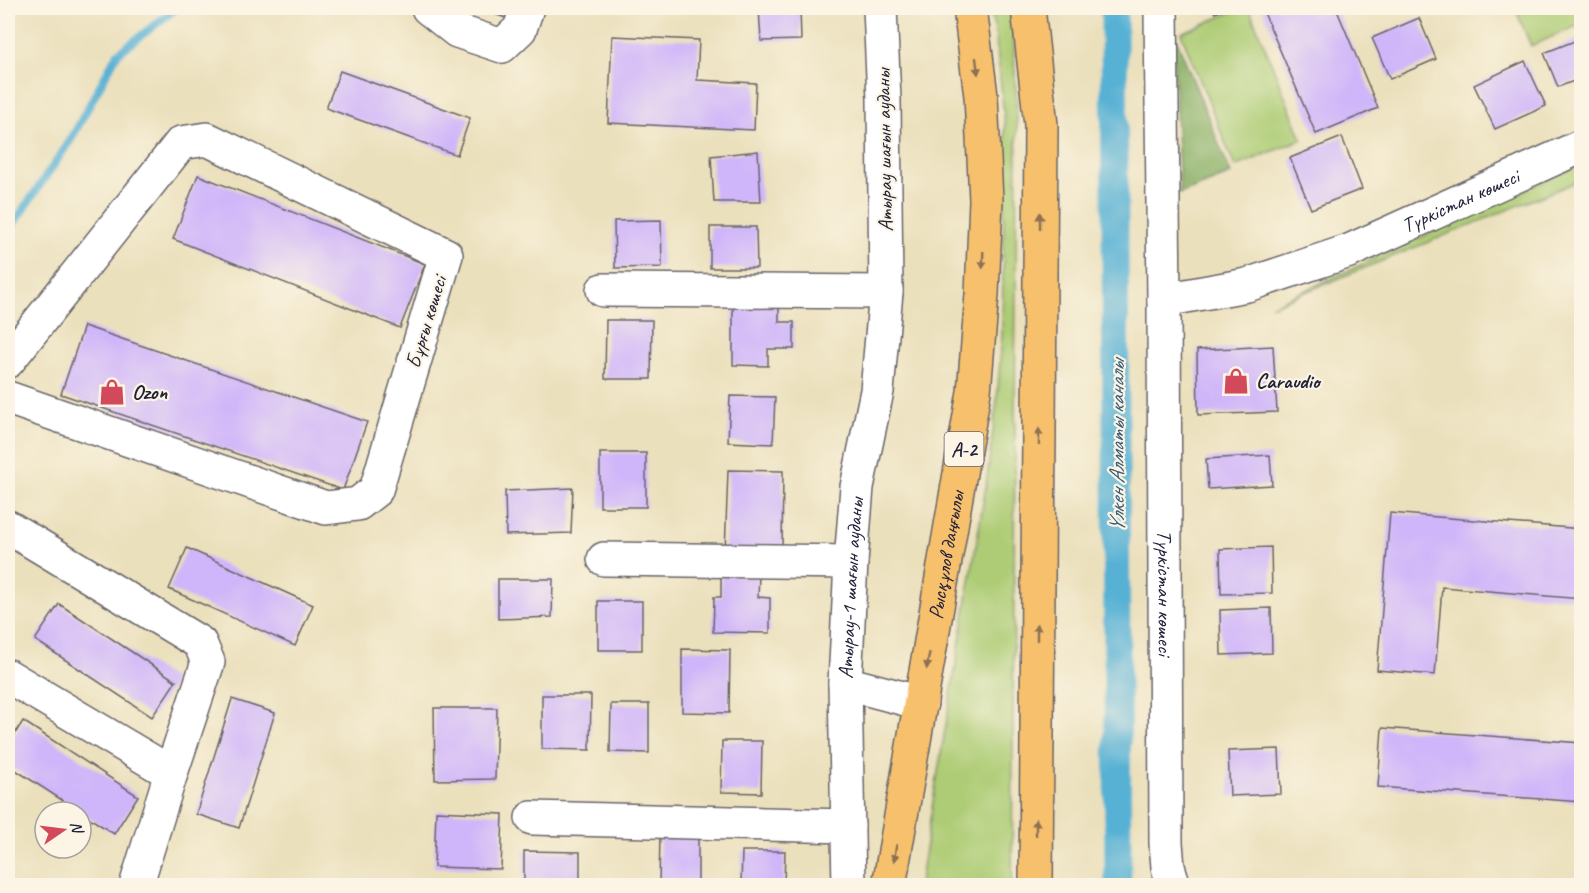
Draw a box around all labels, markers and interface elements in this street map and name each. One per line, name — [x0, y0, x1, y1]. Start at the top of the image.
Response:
one-way arrow — [972, 56, 982, 75]
street label: Атырау шағын ауданы — [870, 66, 898, 232]
street label: Түркістан көшесі — [1398, 162, 1526, 239]
one-way arrow — [1035, 212, 1045, 231]
one-way arrow — [979, 251, 988, 270]
street label: Бұрғы көшесі — [400, 270, 453, 371]
water label: Үлкен Алматы каналы — [1103, 356, 1131, 532]
shop icon: Caraudio — [1221, 366, 1251, 396]
place label: Caraudio — [1256, 368, 1322, 394]
shop icon: Ozon — [97, 377, 127, 407]
place label: Ozon — [132, 379, 167, 405]
one-way arrow — [1034, 428, 1044, 447]
road number: A-2 — [944, 432, 984, 466]
street label: Рысқұлов даңғылы — [922, 487, 970, 621]
street label: Атырау-1 шағын ауданы — [832, 495, 869, 679]
street label: Түркістан көшесі — [1152, 530, 1178, 659]
one-way arrow — [1033, 623, 1042, 642]
one-way arrow — [923, 652, 932, 671]
north arrow — [33, 800, 93, 860]
one-way arrow — [1031, 818, 1041, 837]
text: N — [66, 819, 88, 837]
one-way arrow — [890, 844, 899, 863]

